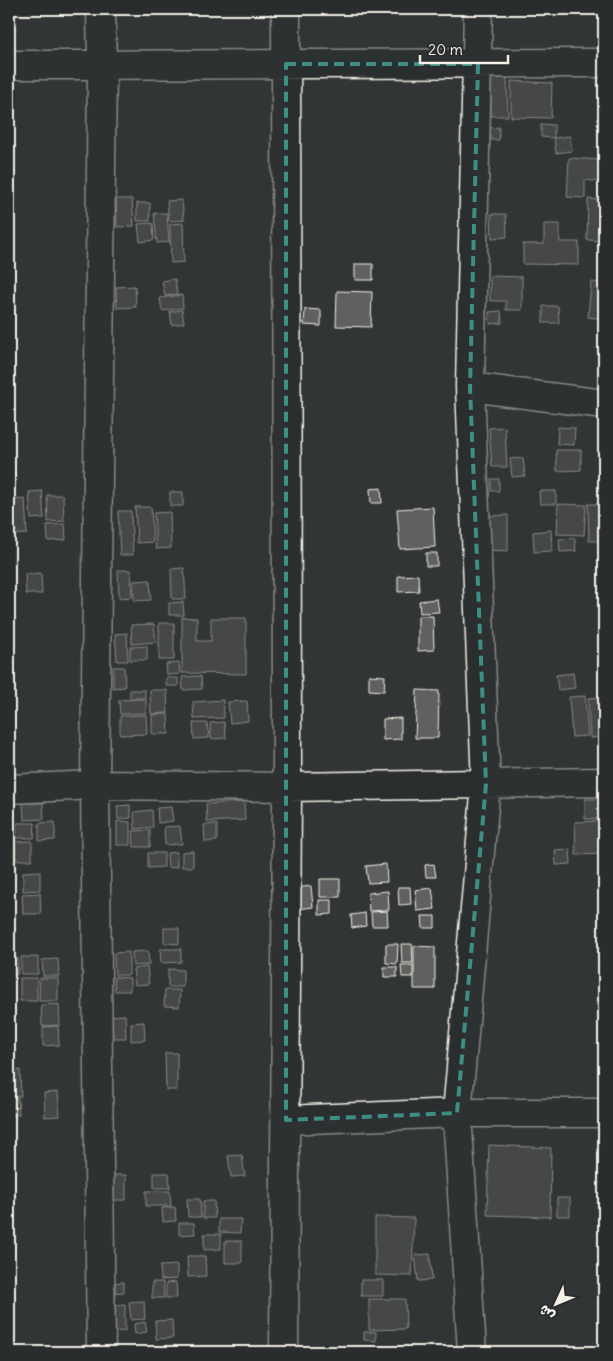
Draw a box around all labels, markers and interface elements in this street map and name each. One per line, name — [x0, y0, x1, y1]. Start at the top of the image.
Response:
scale bar — [420, 32, 508, 64]
text: 20 m — [428, 40, 463, 59]
north arrow — [530, 1278, 580, 1328]
text: ش — [535, 1301, 558, 1325]

